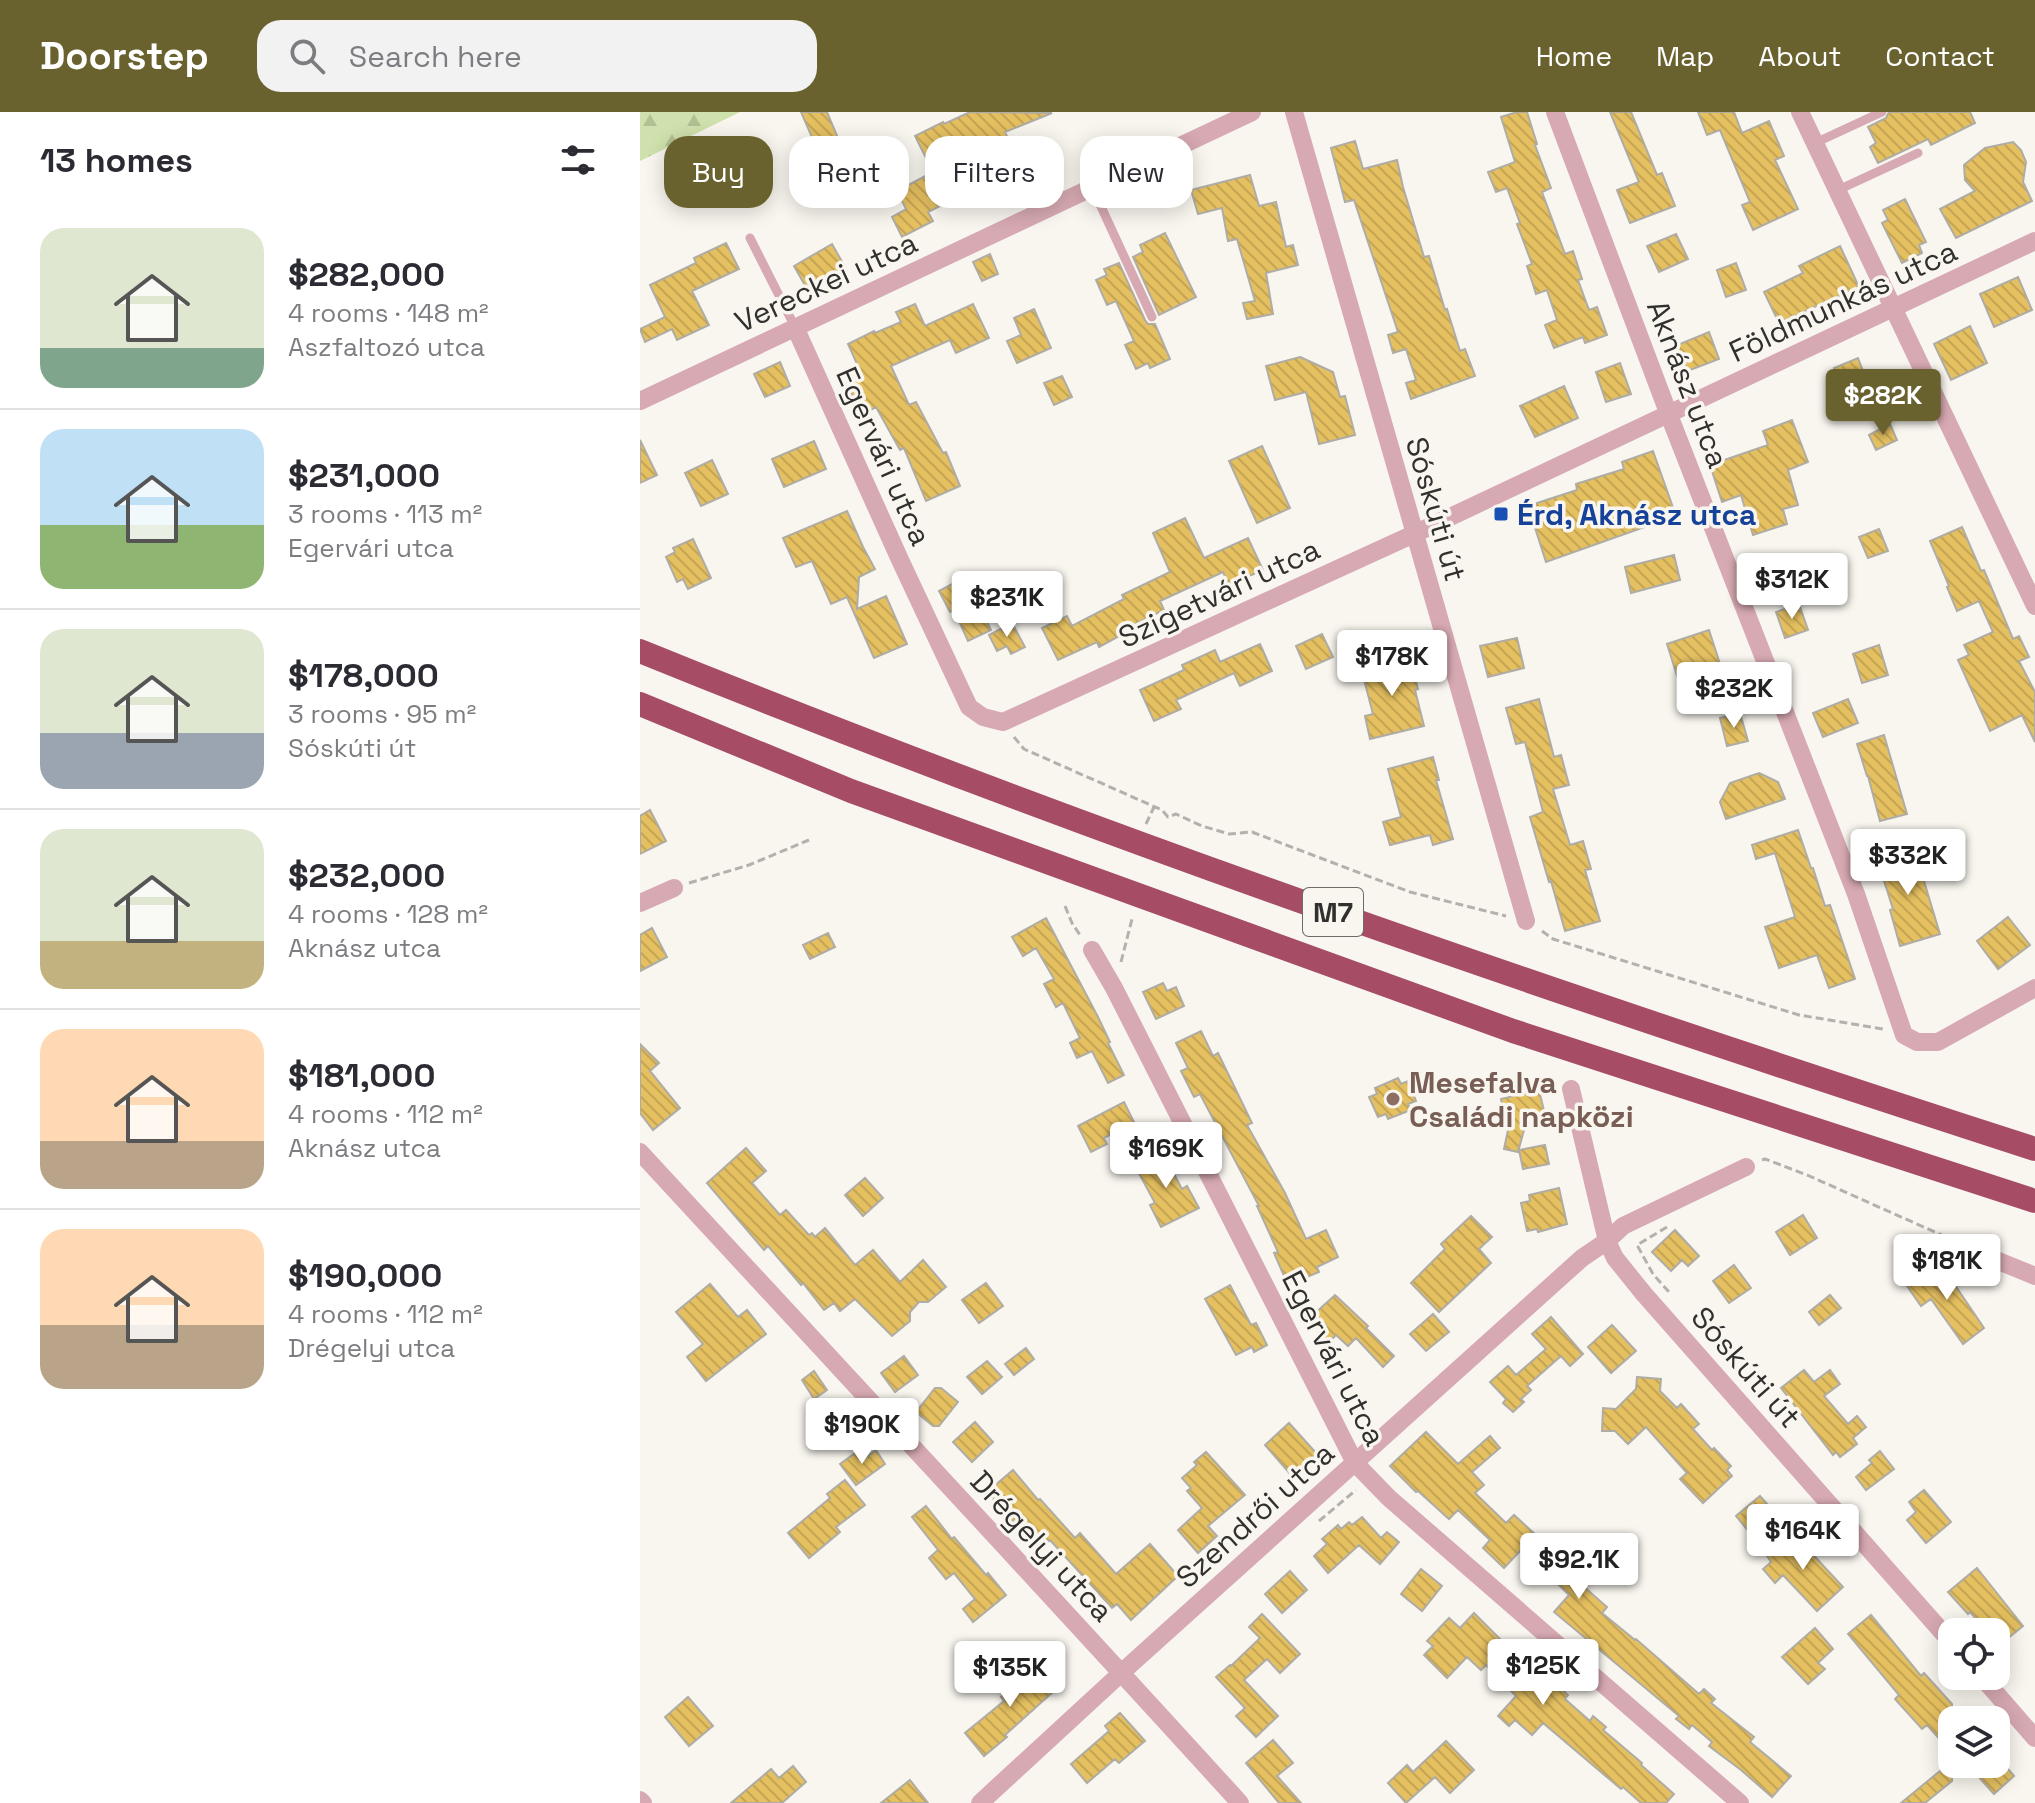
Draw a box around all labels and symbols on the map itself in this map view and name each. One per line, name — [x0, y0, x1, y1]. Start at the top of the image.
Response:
street label: Vereckei utca — [729, 223, 923, 341]
street label: Földmunkás utca — [1723, 231, 1963, 371]
street label: Aknász utca — [1638, 295, 1738, 473]
street label: Egervári utca — [827, 361, 941, 551]
pin: $282K — [1827, 369, 1939, 437]
street label: Sóskúti út — [1397, 432, 1475, 586]
place label: Érd, Aknász utca — [1517, 495, 1756, 534]
marker: Érd, Aknász utca — [1492, 505, 1510, 523]
street label: Szigetvári utca — [1112, 529, 1326, 657]
pin: $312K — [1736, 553, 1848, 621]
pin: $231K — [951, 571, 1063, 639]
pin: $178K — [1336, 630, 1448, 698]
pin: $232K — [1678, 662, 1790, 730]
pin: $332K — [1852, 829, 1964, 897]
road number: M7 — [1303, 888, 1363, 936]
place label: Mesefalva Családi napközi — [1409, 1063, 1634, 1136]
marker: Mesefalva Családi napközi — [1384, 1090, 1402, 1108]
pin: $169K — [1110, 1122, 1222, 1190]
pin: $181K — [1891, 1234, 2003, 1302]
street label: Egervári utca — [1273, 1264, 1395, 1452]
street label: Sóskúti út — [1683, 1298, 1809, 1436]
pin: $190K — [806, 1398, 918, 1466]
street label: Szendrői utca — [1168, 1434, 1342, 1596]
street label: Drégelyi utca — [962, 1462, 1122, 1630]
pin: $164K — [1747, 1504, 1859, 1572]
pin: $92.1K — [1514, 1533, 1644, 1601]
pin: $125K — [1487, 1639, 1599, 1707]
pin: $135K — [954, 1641, 1066, 1709]

